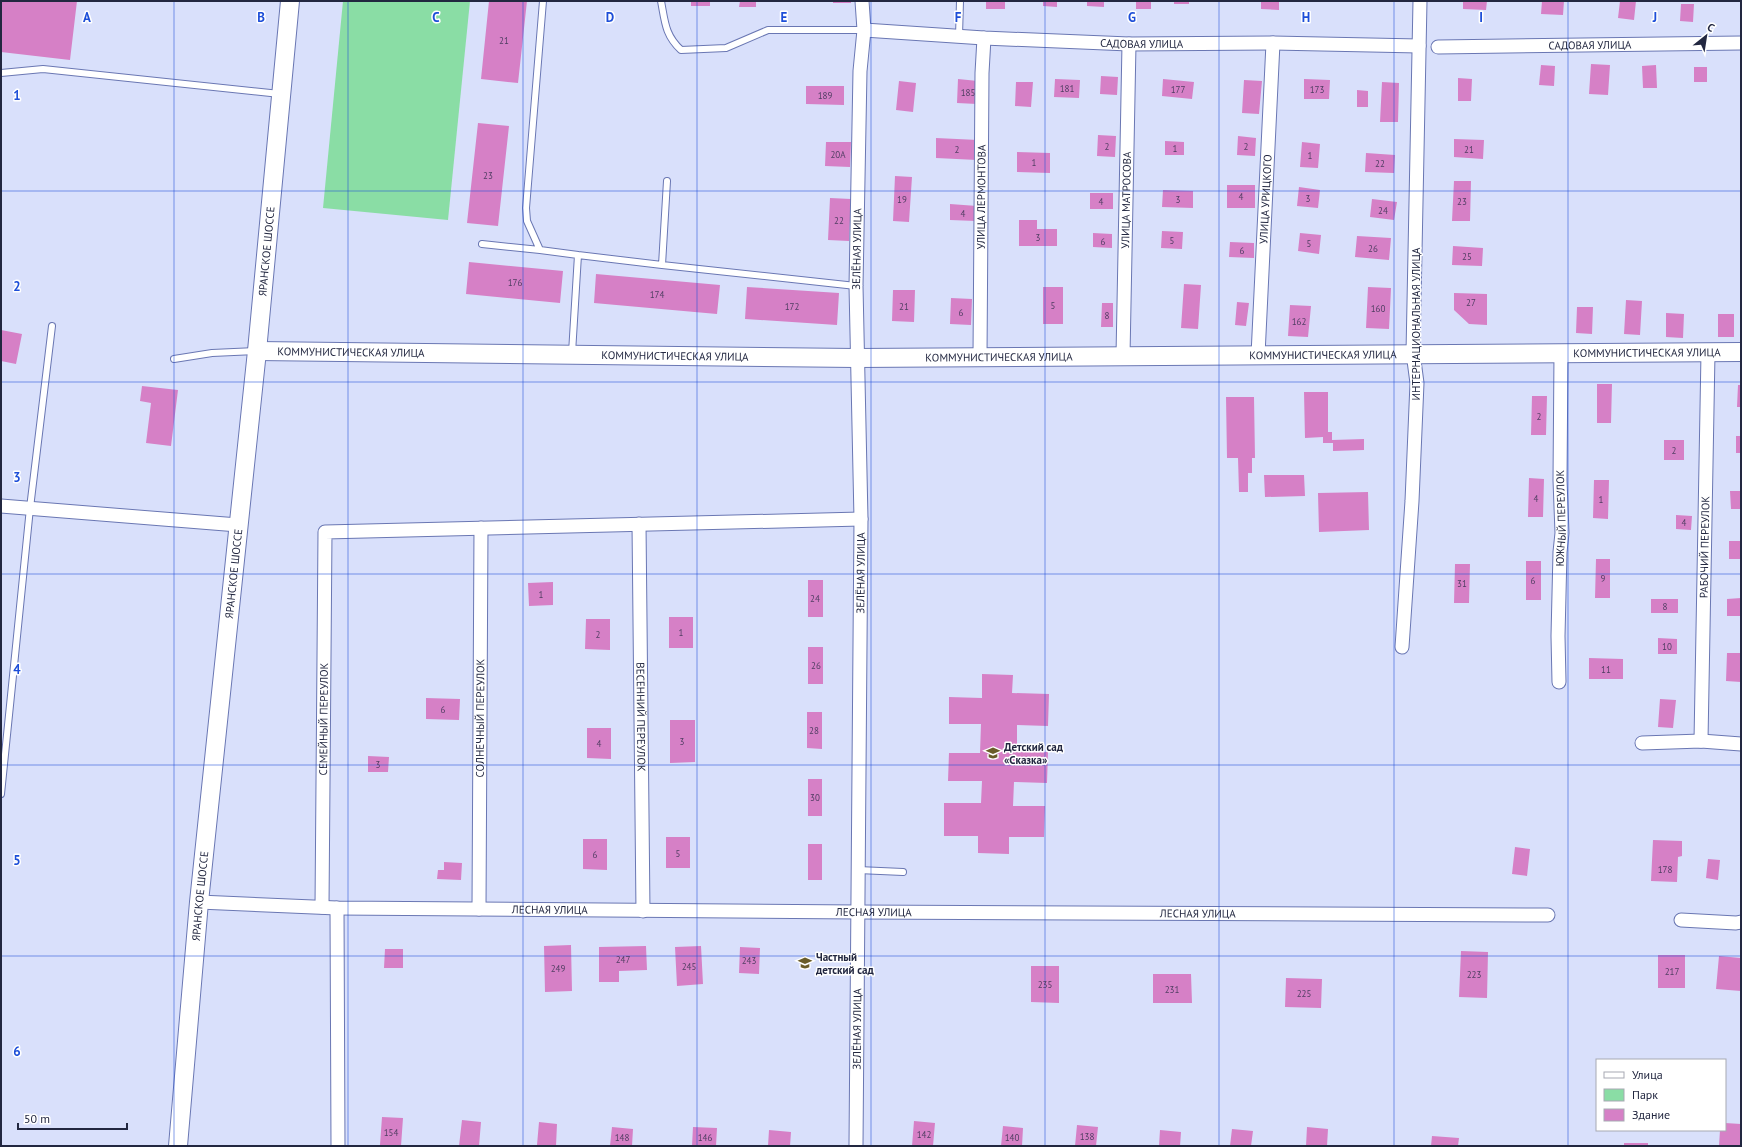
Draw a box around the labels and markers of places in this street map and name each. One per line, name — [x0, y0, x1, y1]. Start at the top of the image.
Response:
place label: Детский сад «Сказка» — [1004, 740, 1064, 767]
school or university icon: Детский сад «Сказка» — [985, 745, 1001, 761]
place label: Частный детский сад — [815, 950, 874, 977]
school or university icon: Частный детский сад — [797, 955, 813, 971]

